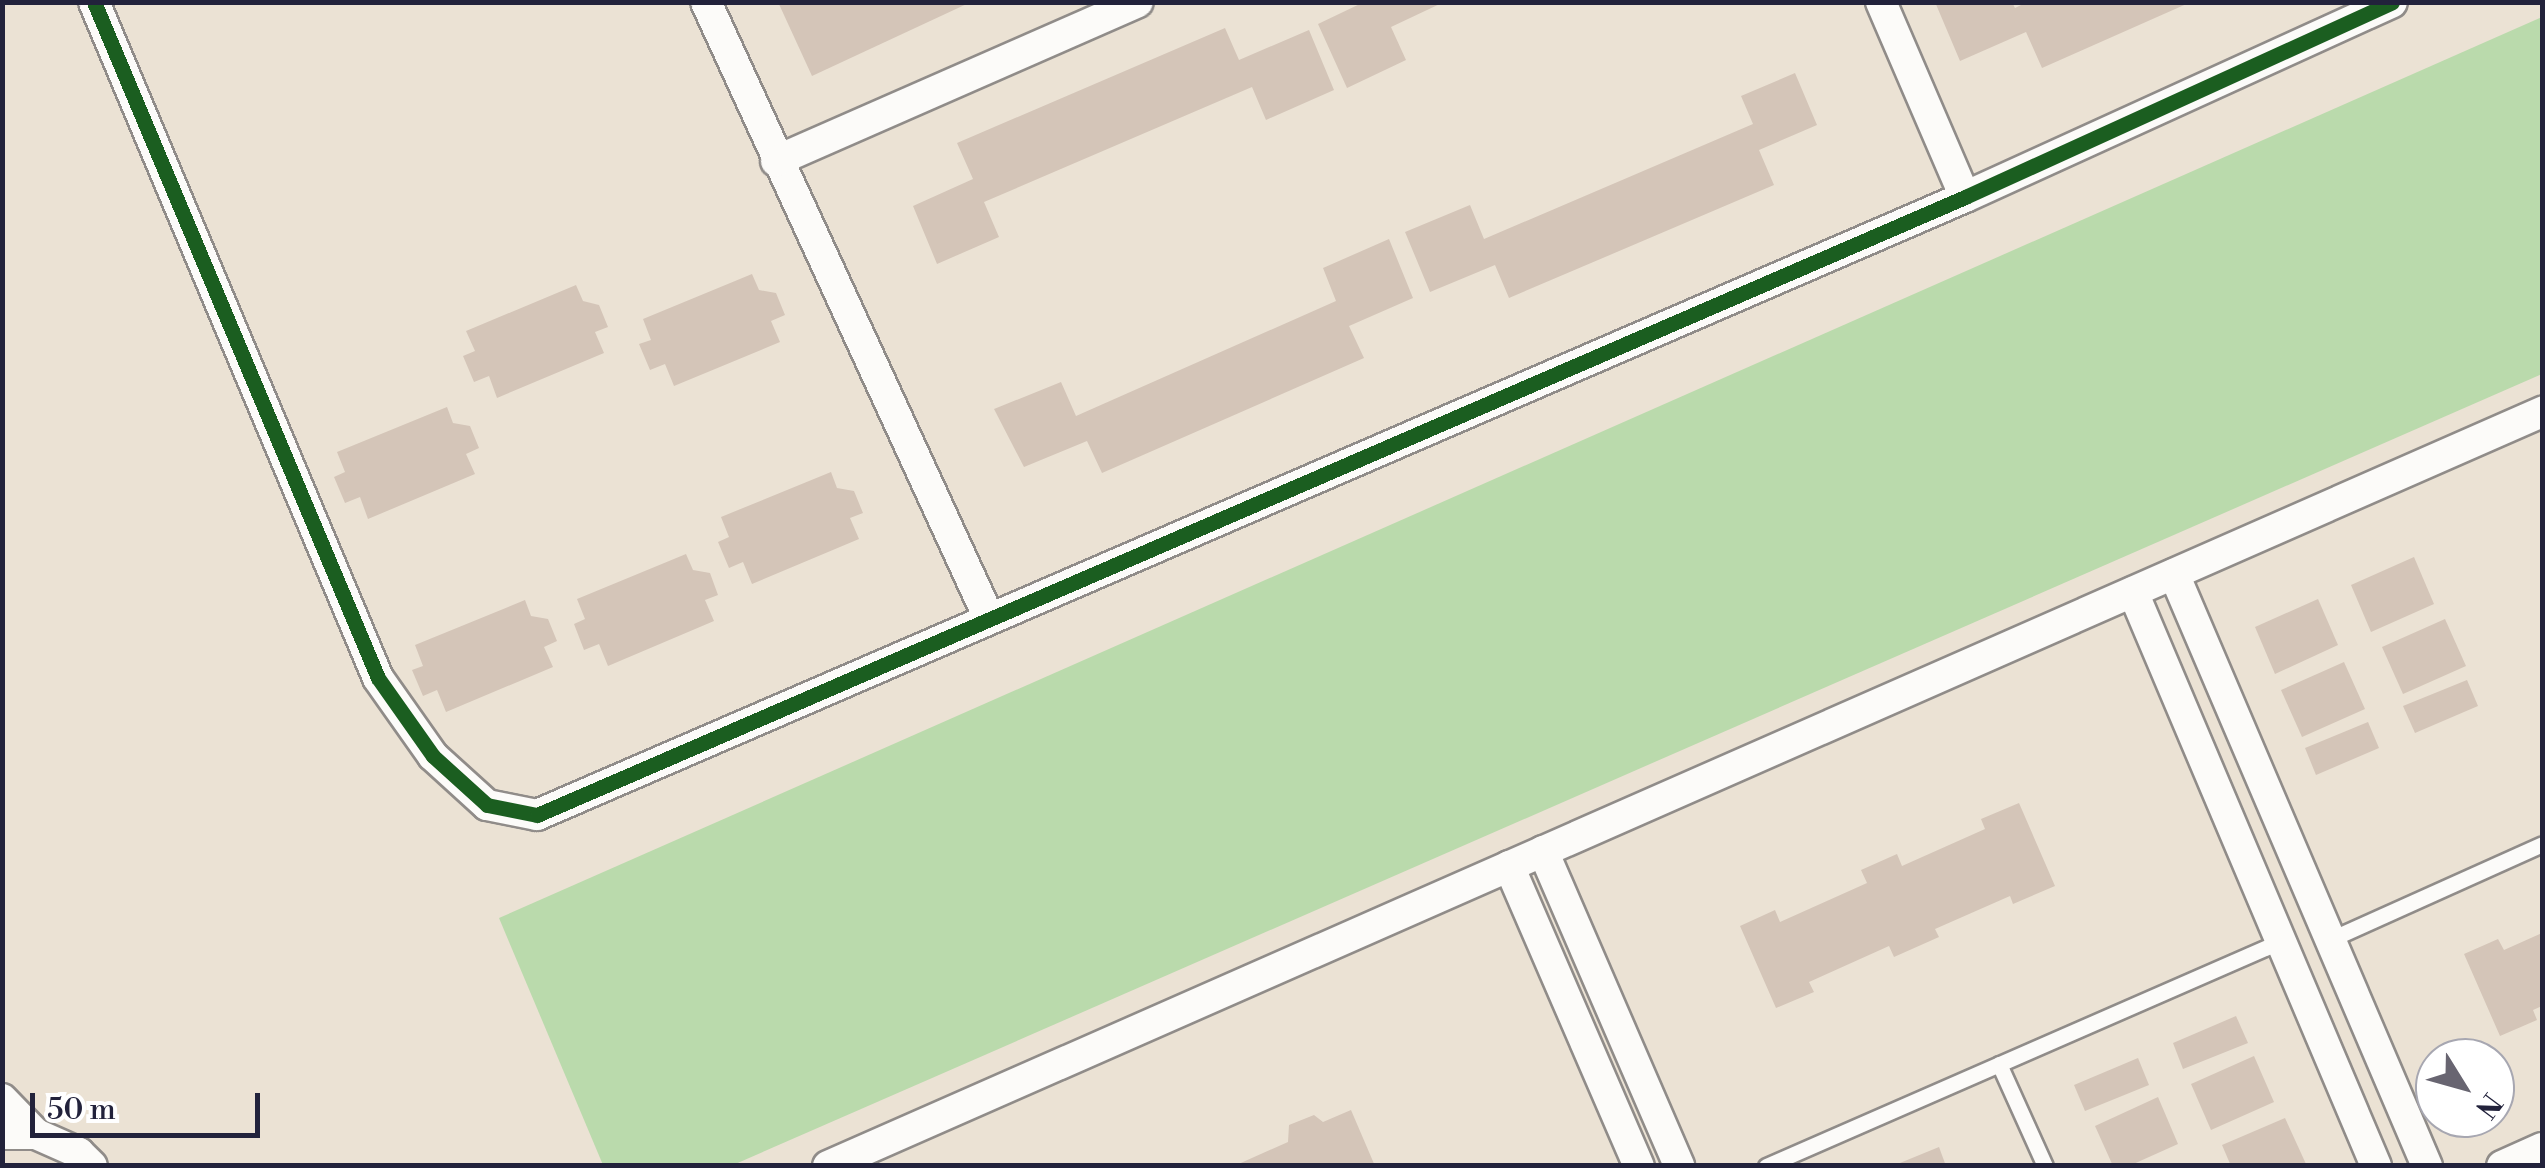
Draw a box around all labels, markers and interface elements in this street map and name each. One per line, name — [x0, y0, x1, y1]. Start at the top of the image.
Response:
north arrow — [2415, 1038, 2515, 1138]
scale bar — [35, 1073, 265, 1135]
text: N — [2467, 1086, 2508, 1125]
text: 50 m — [47, 1091, 116, 1129]

